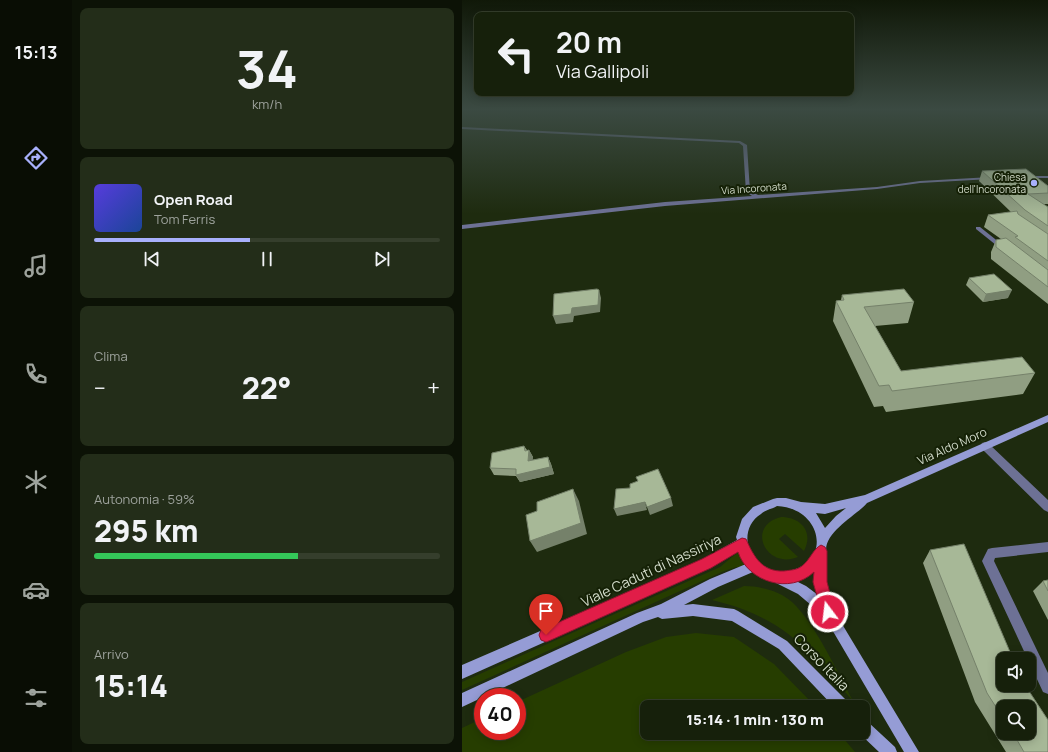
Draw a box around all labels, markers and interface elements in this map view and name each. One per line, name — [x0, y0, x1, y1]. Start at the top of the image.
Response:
text: 20 m — [556, 23, 622, 61]
icon: left — [490, 28, 542, 80]
text: 34 — [236, 33, 298, 104]
text: 15:13 — [15, 40, 57, 64]
text: Via Gallipoli — [556, 59, 649, 83]
text: km/h — [252, 95, 282, 113]
icon: directions — [22, 144, 50, 172]
place label: Chiesa dell'Incoronata — [958, 170, 1026, 196]
marker: Chiesa dell'Incoronata — [1029, 178, 1039, 188]
street label: Via Incoronata — [721, 179, 787, 197]
text: Open Road — [154, 189, 233, 210]
text: Tom Ferris — [154, 210, 215, 228]
icon: previous — [141, 248, 163, 270]
icon: pause — [256, 248, 278, 270]
icon: next — [371, 248, 393, 270]
icon: music — [22, 252, 50, 280]
text: Clima — [94, 347, 128, 365]
icon: phone — [22, 360, 50, 388]
text: 22° — [242, 367, 291, 408]
text: − — [94, 373, 106, 403]
text: + — [427, 373, 440, 403]
street label: Via Aldo Moro — [915, 423, 989, 469]
icon: climate — [22, 468, 50, 496]
text: Autonomia · 59% — [94, 490, 195, 508]
text: 295 km — [94, 510, 199, 551]
street label: Viale Caduti di Nassiriya — [578, 529, 724, 611]
icon: car — [22, 576, 50, 604]
position arrow — [807, 591, 849, 633]
pin — [529, 594, 563, 635]
icon: arrive — [535, 600, 557, 622]
street label: Corso Italia — [790, 629, 854, 695]
text: Arrivo — [94, 645, 129, 663]
map controls — [996, 652, 1036, 740]
button: sound — [996, 652, 1036, 692]
text: 15:14 — [94, 665, 168, 706]
icon: filters — [22, 684, 50, 712]
speed limit sign: 40 — [474, 688, 526, 740]
button: search — [996, 700, 1036, 740]
text: 15:14 · 1 min · 130 m — [686, 709, 824, 730]

